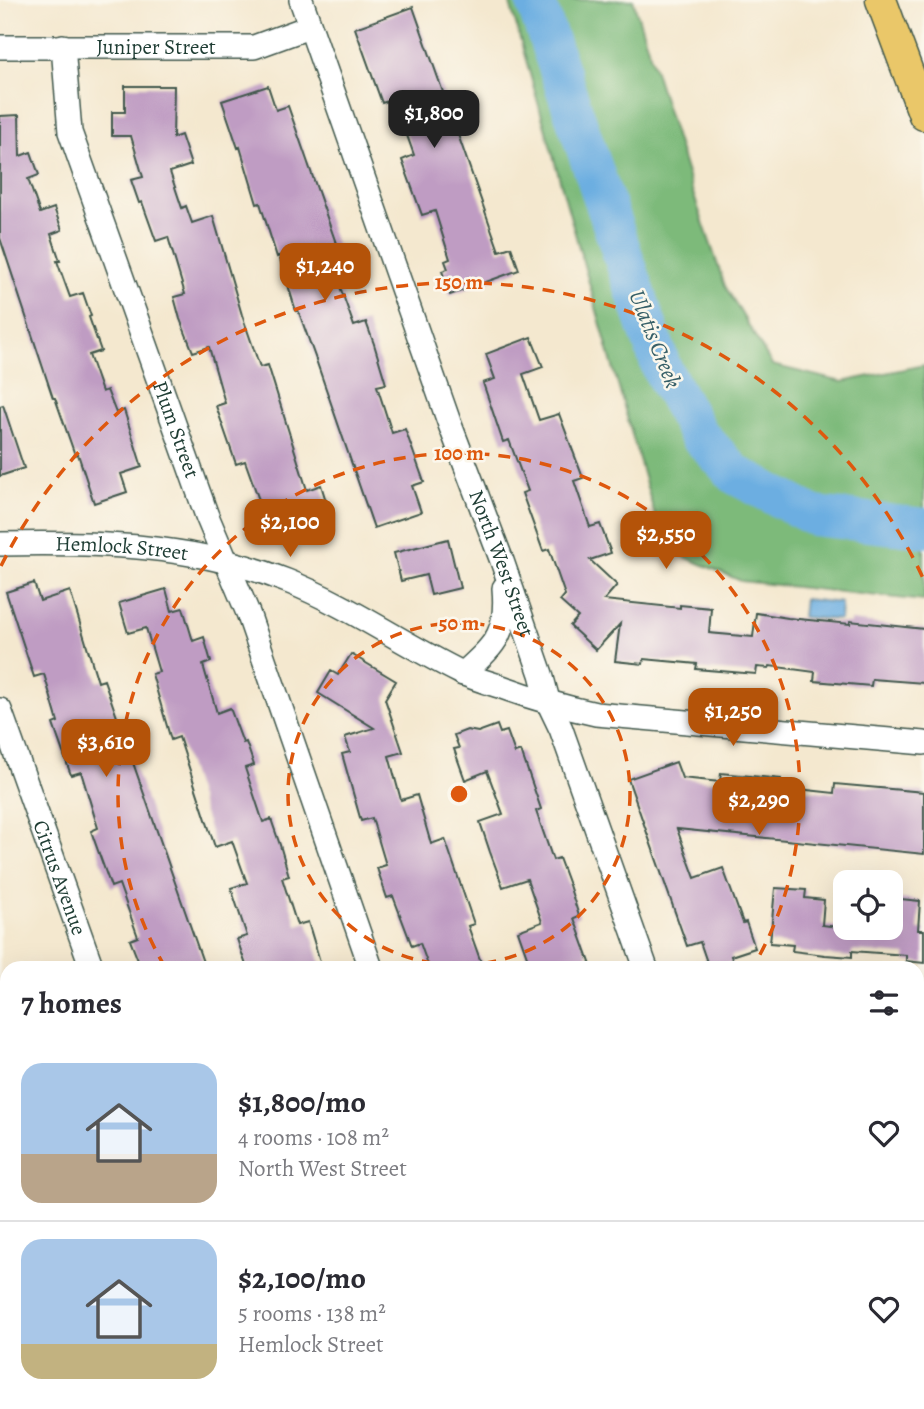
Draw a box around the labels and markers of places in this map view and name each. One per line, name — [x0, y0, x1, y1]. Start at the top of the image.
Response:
pin: $1,800 — [377, 90, 491, 150]
pin: $1,240 — [268, 244, 382, 303]
pin: $2,100 — [233, 500, 347, 559]
pin: $2,550 — [609, 512, 723, 571]
pin: $1,250 — [676, 688, 790, 748]
pin: $3,610 — [49, 720, 163, 779]
pin: $2,290 — [702, 778, 816, 837]
centre of rings — [447, 782, 471, 806]

